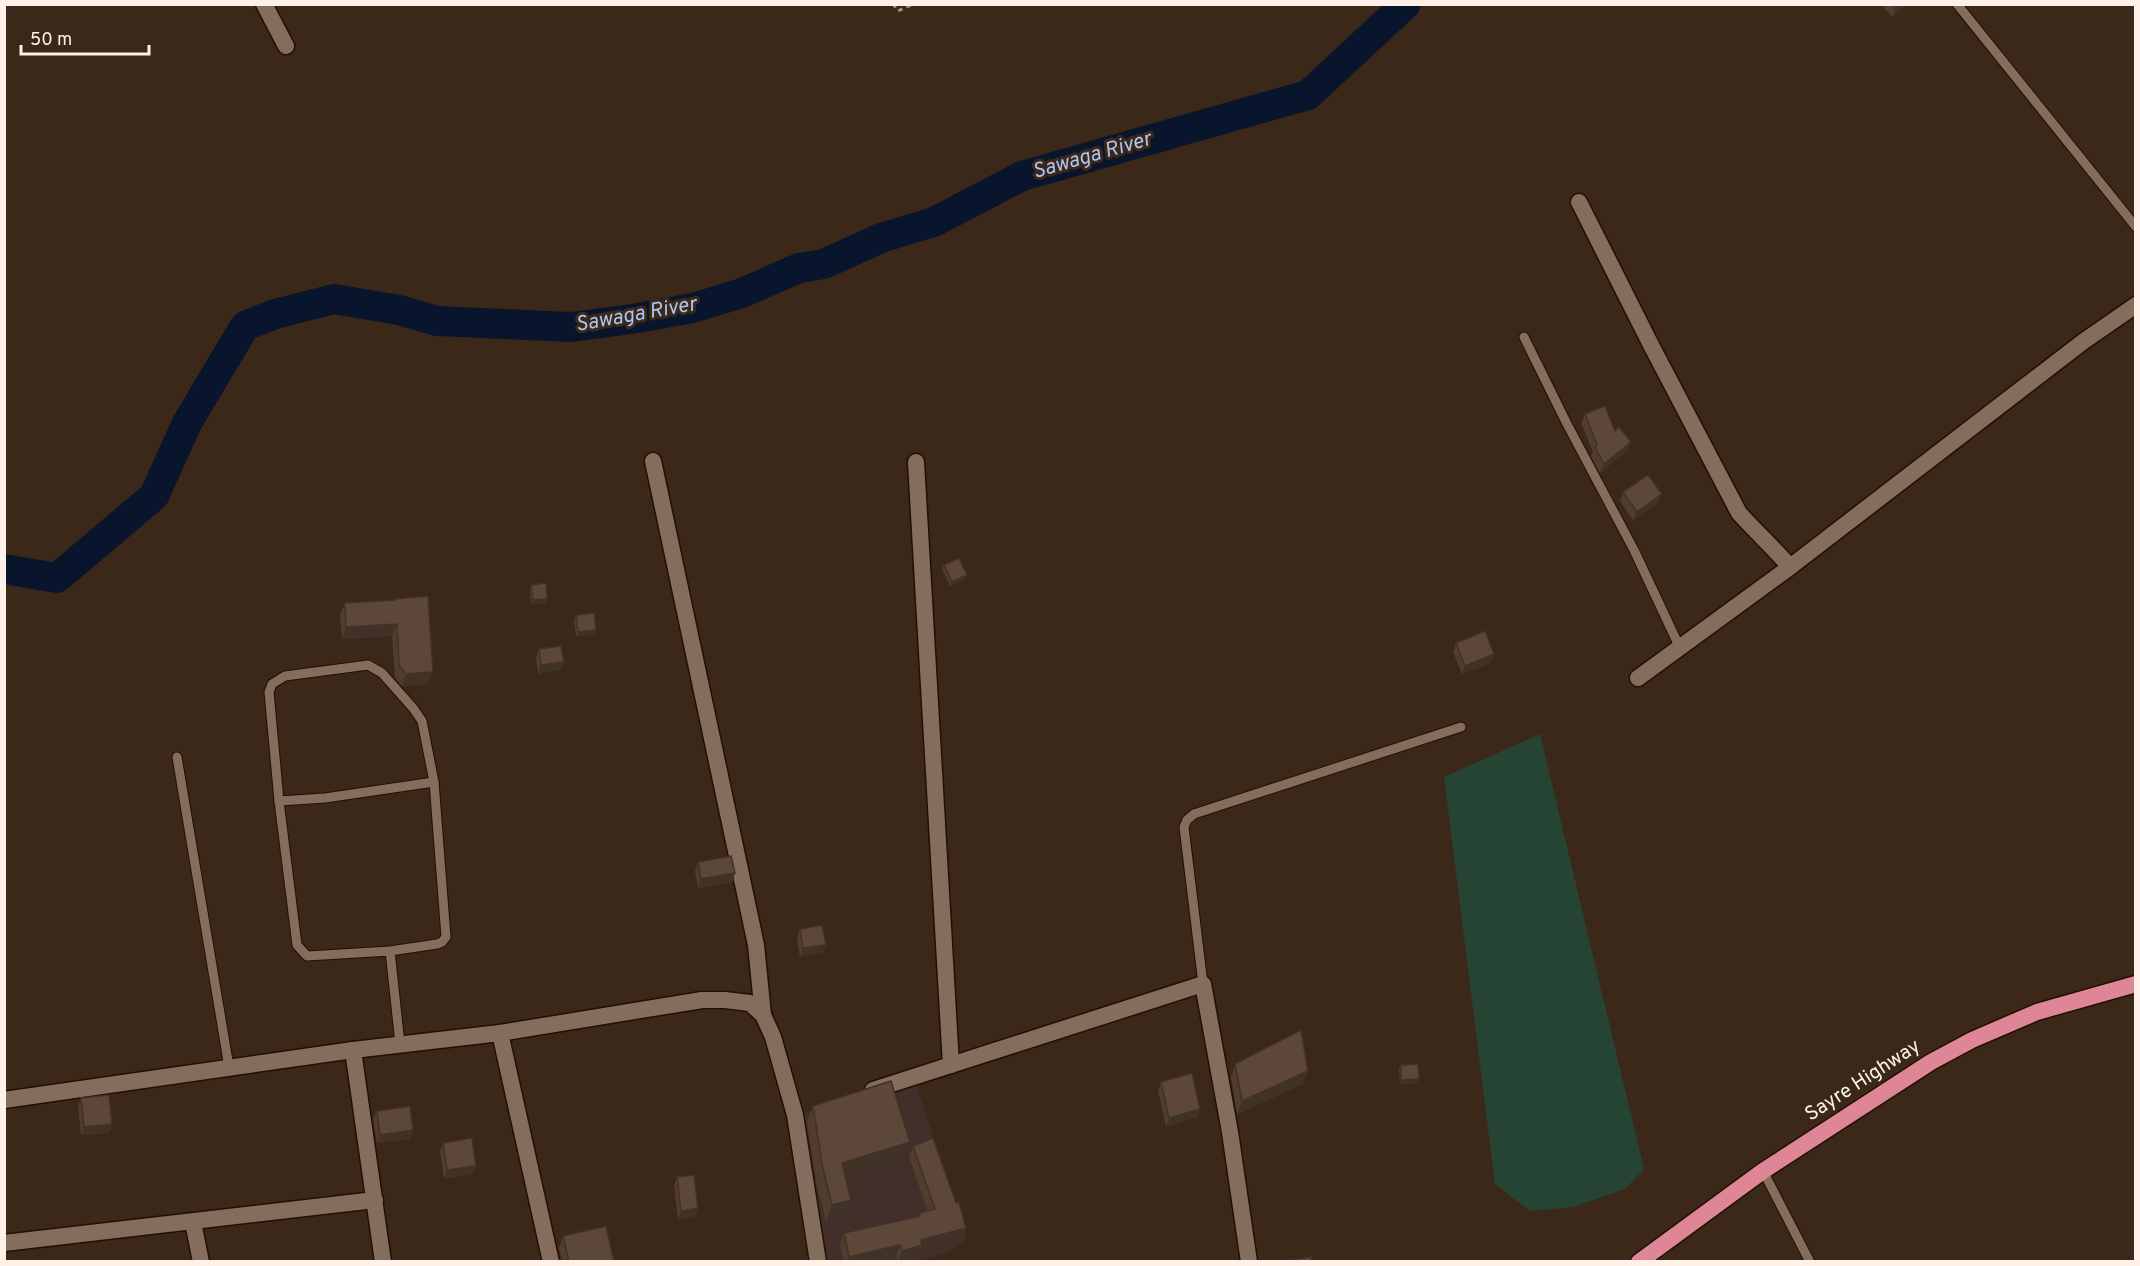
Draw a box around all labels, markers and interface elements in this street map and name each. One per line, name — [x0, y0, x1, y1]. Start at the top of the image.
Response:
scale bar — [21, 18, 148, 56]
text: 50 m — [30, 29, 72, 52]
water label: Sawaga River — [1029, 126, 1157, 186]
water label: Sawaga River — [573, 291, 701, 339]
street label: Sayre Highway — [1800, 1034, 1926, 1128]

